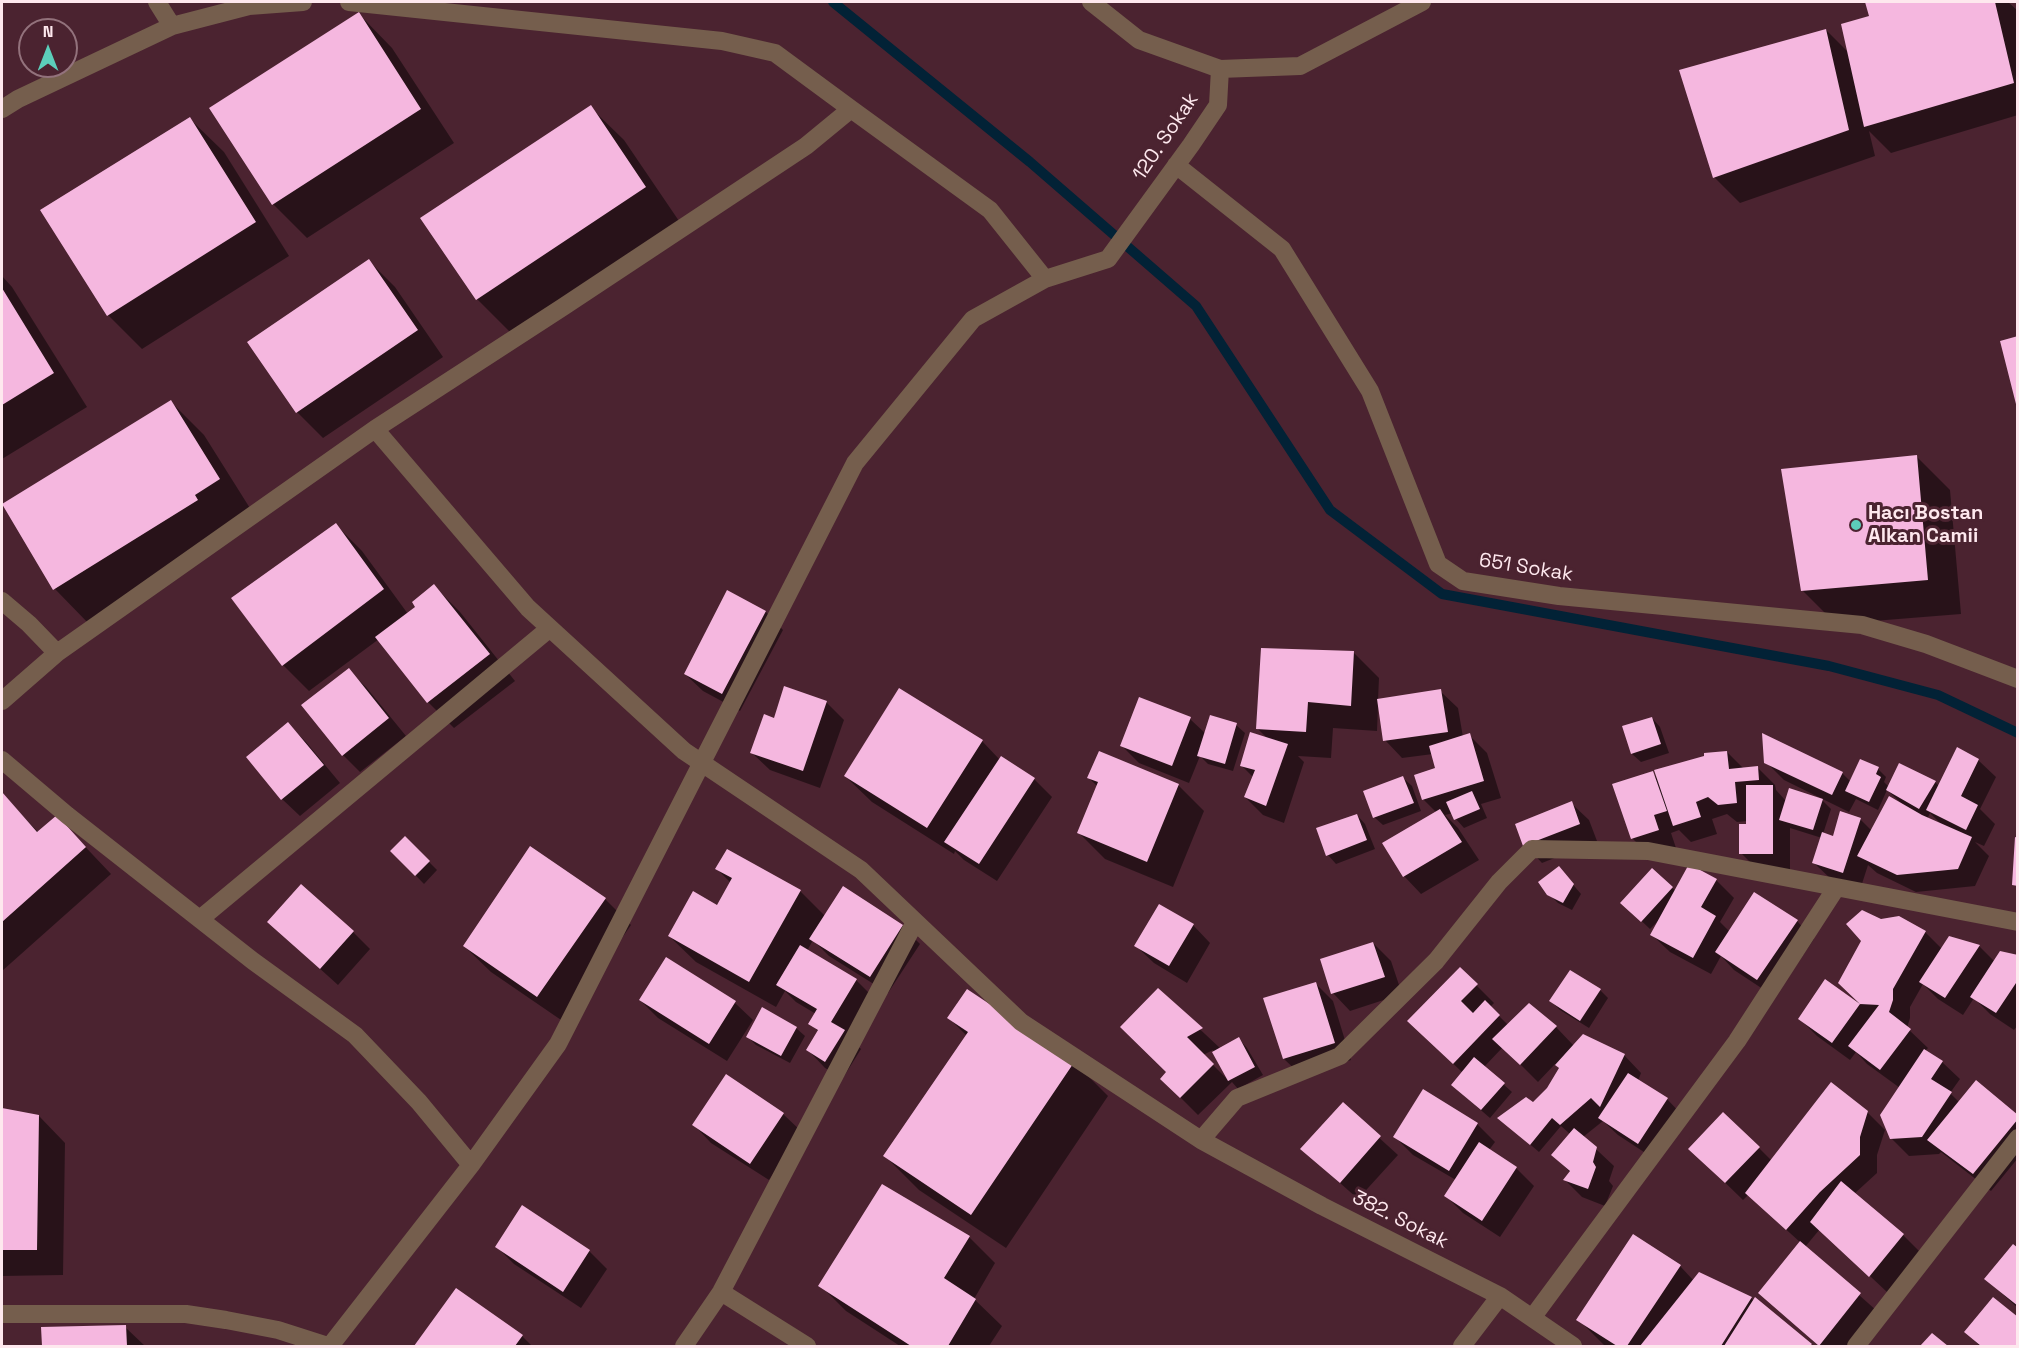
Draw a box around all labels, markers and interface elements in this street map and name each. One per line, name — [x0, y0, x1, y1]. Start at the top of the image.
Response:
north arrow — [18, 18, 78, 78]
text: N — [43, 21, 53, 42]
street label: 120. Sokak — [1128, 89, 1204, 185]
place label: Hacı Bostan Alkan Camii — [1868, 502, 1983, 549]
marker: Hacı Bostan Alkan Camii — [1849, 518, 1863, 532]
street label: 651 Sokak — [1477, 549, 1575, 587]
street label: 382. Sokak — [1348, 1186, 1452, 1254]

